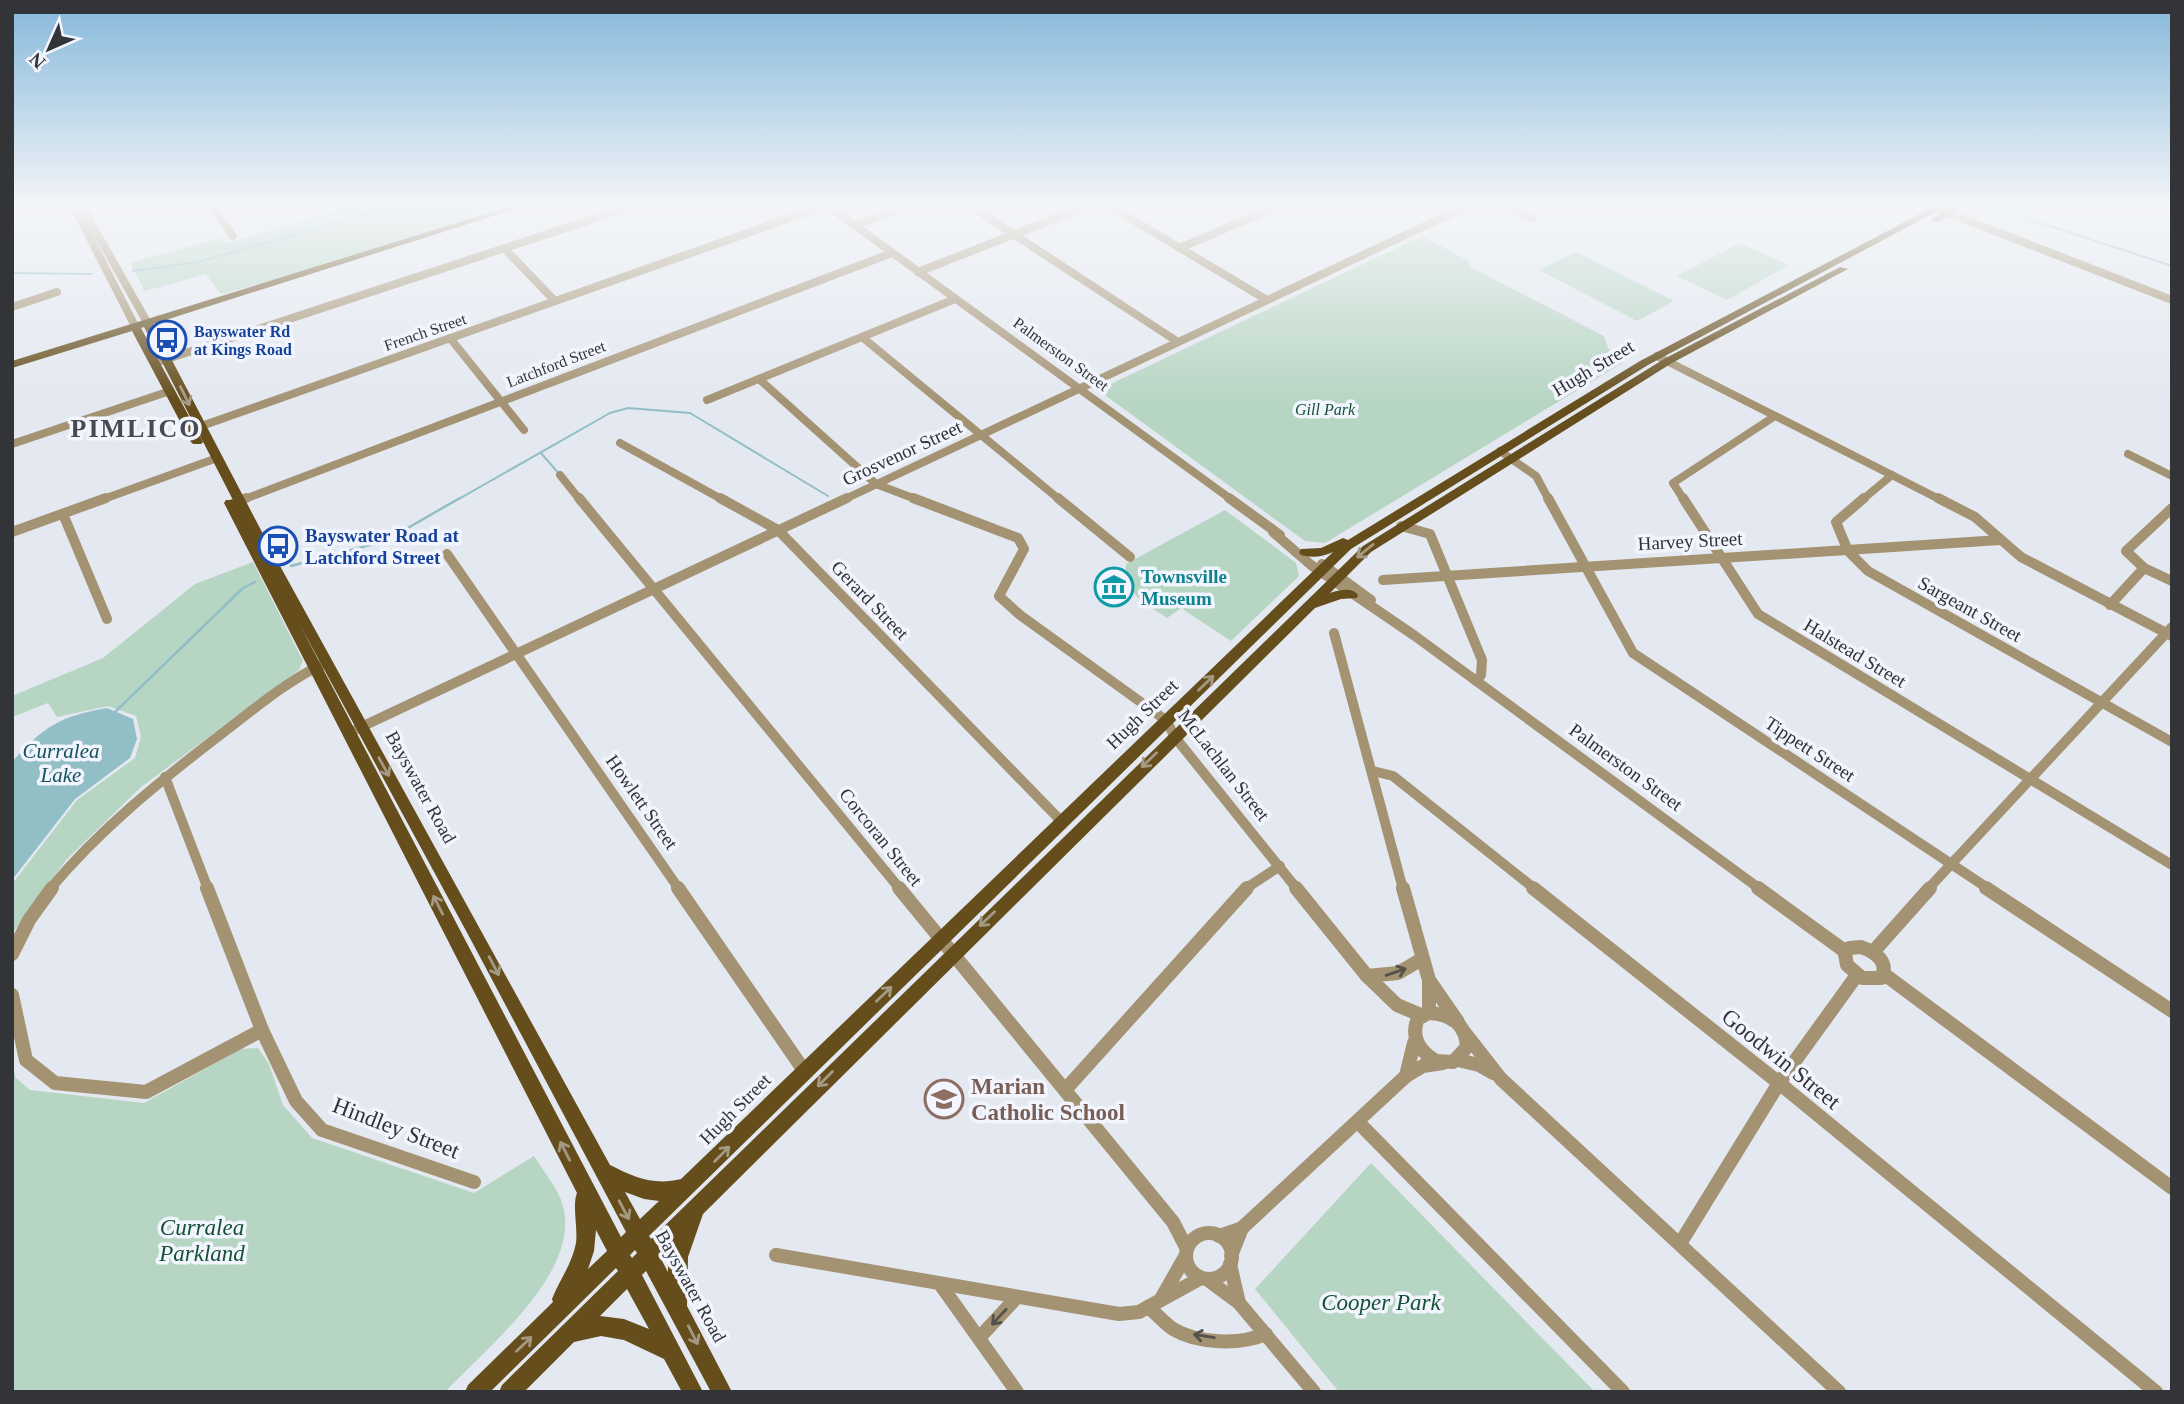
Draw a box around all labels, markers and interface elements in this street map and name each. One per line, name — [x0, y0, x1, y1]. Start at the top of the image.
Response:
north arrow — [14, 14, 84, 84]
text: N — [25, 48, 50, 73]
street label: French Street — [382, 310, 469, 354]
street label: Palmerston Street — [1010, 314, 1112, 395]
bus stop icon: Bayswater Rd at Kings Road — [146, 319, 188, 361]
place label: Bayswater Rd at Kings Road — [194, 323, 292, 359]
street label: Hugh Street — [1548, 335, 1638, 401]
street label: Latchford Street — [504, 337, 608, 391]
one-way arrow — [179, 385, 192, 406]
park label: Gill Park — [1295, 401, 1356, 418]
district label: PIMLICO — [71, 414, 202, 443]
street label: Grosvenor Street — [839, 416, 966, 490]
bus stop icon: Bayswater Road at Latchford Street — [257, 525, 299, 567]
place label: Bayswater Road at Latchford Street — [305, 525, 459, 568]
street label: Harvey Street — [1637, 528, 1744, 554]
one-way arrow — [1357, 543, 1375, 558]
street label: Gerard Street — [827, 556, 913, 644]
museum icon: Townsville Museum — [1093, 566, 1135, 608]
place label: Townsville Museum — [1141, 566, 1227, 609]
street label: Sargeant Street — [1915, 572, 2026, 646]
street label: Halstead Street — [1800, 614, 1911, 692]
street label: Hugh Street — [1102, 674, 1183, 753]
one-way arrow — [1198, 675, 1215, 692]
street label: McLachlan Street — [1174, 705, 1274, 825]
street label: Tippett Street — [1761, 712, 1860, 786]
street label: Palmerston Street — [1565, 719, 1687, 815]
street label: Bayswater Road — [382, 727, 461, 847]
water label: Curralea Lake — [22, 739, 100, 787]
street label: Howlett Street — [602, 751, 683, 854]
one-way arrow — [1141, 752, 1158, 769]
one-way arrow — [377, 756, 391, 776]
street label: Corcoran Street — [835, 784, 927, 891]
one-way arrow — [431, 895, 445, 916]
one-way arrow — [978, 911, 995, 928]
one-way arrow — [488, 955, 501, 976]
one-way arrow — [1384, 965, 1406, 977]
one-way arrow — [875, 986, 892, 1003]
street label: Goodwin Street — [1717, 1004, 1846, 1115]
street label: Hugh Street — [695, 1069, 775, 1149]
one-way arrow — [817, 1071, 834, 1088]
place label: Marian Catholic School — [971, 1074, 1125, 1125]
school or university icon: Marian Catholic School — [923, 1078, 965, 1120]
street label: Hindley Street — [329, 1092, 463, 1164]
one-way arrow — [557, 1141, 571, 1162]
one-way arrow — [713, 1146, 730, 1163]
one-way arrow — [617, 1199, 631, 1219]
park label: Curralea Parkland — [158, 1215, 245, 1266]
street label: Bayswater Road — [652, 1226, 731, 1346]
park label: Cooper Park — [1321, 1290, 1442, 1315]
one-way arrow — [990, 1308, 1007, 1325]
one-way arrow — [686, 1324, 700, 1345]
one-way arrow — [1193, 1329, 1216, 1342]
one-way arrow — [515, 1336, 532, 1353]

